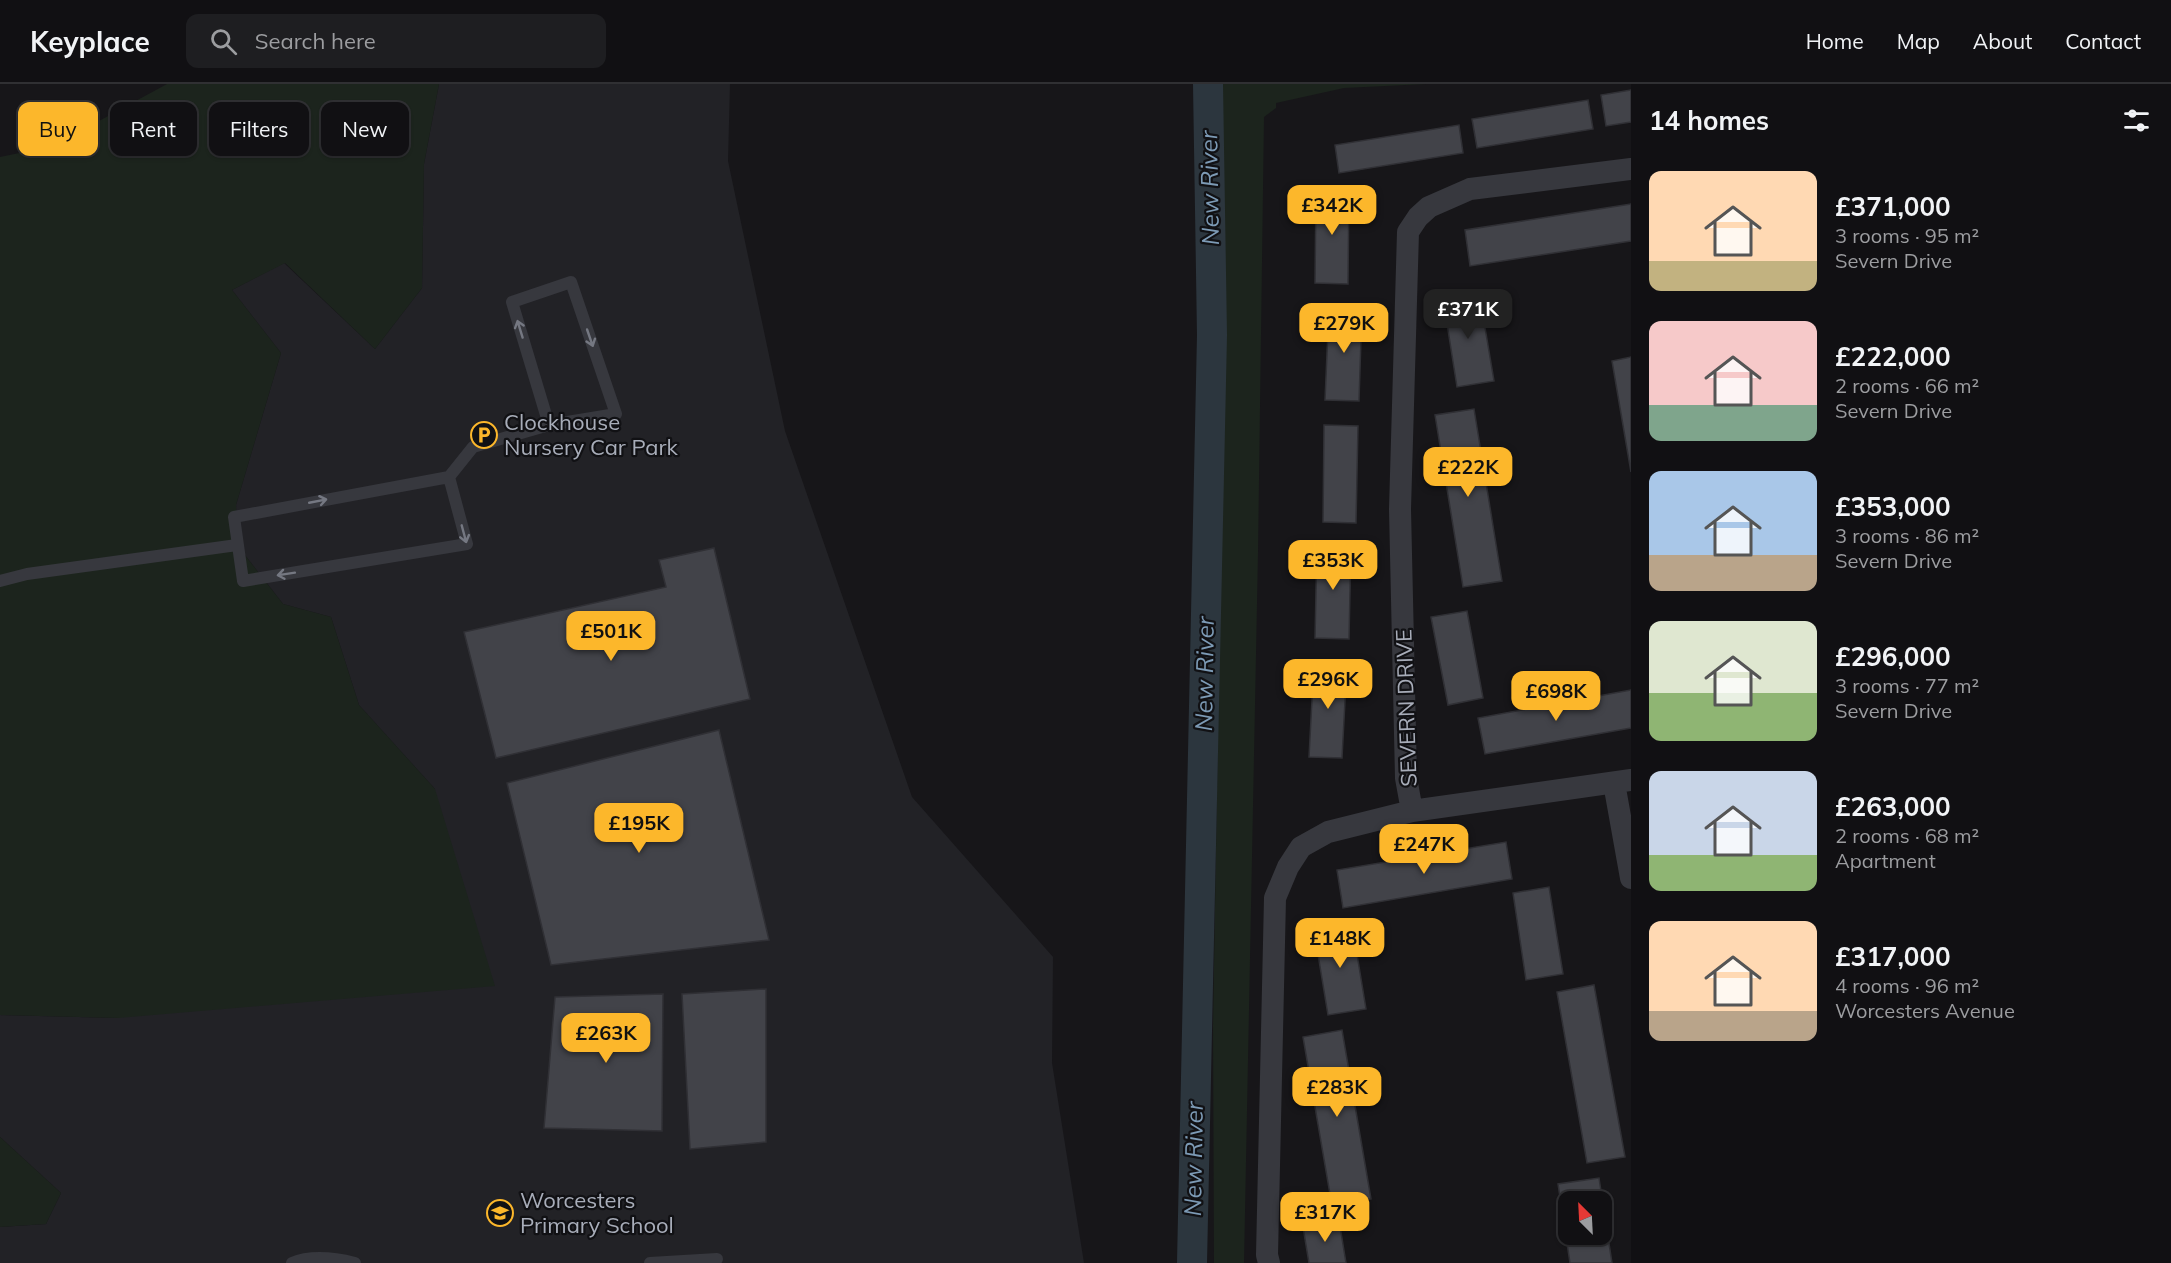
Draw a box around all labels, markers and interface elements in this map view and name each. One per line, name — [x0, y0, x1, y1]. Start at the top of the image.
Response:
search box — [186, 14, 606, 68]
text: Keyplace — [30, 24, 150, 59]
icon: search — [207, 25, 240, 58]
text: Search here — [255, 27, 376, 55]
text: Home — [1806, 28, 1864, 54]
text: Map — [1897, 28, 1940, 54]
text: About — [1973, 28, 2032, 54]
text: Contact — [2065, 28, 2141, 54]
chip: Buy — [18, 102, 98, 156]
chip: Rent — [110, 102, 197, 156]
chip: Filters — [209, 102, 309, 156]
chip: New — [321, 102, 409, 156]
text: 14 homes — [1649, 104, 1769, 137]
icon: filters — [2120, 104, 2153, 137]
water label: New River — [1193, 129, 1225, 246]
pin: £342K — [1290, 185, 1374, 236]
text: £371,000 — [1835, 190, 1951, 223]
text: £342K — [1301, 192, 1363, 217]
icon: home — [1697, 195, 1769, 267]
text: 3 rooms · 95 m² — [1835, 223, 1979, 248]
text: Severn Drive — [1835, 248, 1952, 273]
pin: £371K — [1426, 289, 1510, 340]
text: £371K — [1437, 296, 1499, 321]
pin: £279K — [1302, 303, 1386, 354]
text: £279K — [1313, 310, 1375, 335]
one-way arrow — [514, 320, 525, 339]
one-way arrow — [585, 328, 596, 347]
text: £222,000 — [1835, 340, 1951, 373]
icon: home — [1697, 345, 1769, 417]
text: 2 rooms · 66 m² — [1835, 373, 1979, 398]
text: Severn Drive — [1835, 398, 1952, 423]
place label: Clockhouse Nursery Car Park — [504, 408, 679, 461]
parking icon: Clockhouse Nursery Car Park — [469, 420, 499, 450]
pin: £222K — [1426, 447, 1510, 498]
text: £222K — [1437, 454, 1499, 479]
text: £353,000 — [1835, 490, 1951, 523]
one-way arrow — [308, 495, 328, 506]
icon: home — [1697, 495, 1769, 567]
text: 3 rooms · 86 m² — [1835, 523, 1979, 548]
one-way arrow — [459, 524, 471, 543]
pin: £353K — [1291, 540, 1375, 591]
text: £353K — [1302, 547, 1364, 572]
text: Severn Drive — [1835, 548, 1952, 573]
one-way arrow — [277, 569, 296, 580]
pin: £501K — [569, 611, 653, 662]
water label: New River — [1188, 615, 1220, 732]
text: £501K — [580, 618, 642, 643]
street label: SEVERN DRIVE — [1389, 629, 1423, 787]
text: £296,000 — [1835, 640, 1951, 673]
icon: home — [1697, 645, 1769, 717]
pin: £296K — [1286, 659, 1370, 710]
text: £296K — [1297, 666, 1359, 691]
pin: £698K — [1514, 671, 1598, 722]
text: 3 rooms · 77 m² — [1835, 673, 1979, 698]
text: £698K — [1525, 678, 1587, 703]
text: Severn Drive — [1835, 698, 1952, 723]
text: £263,000 — [1835, 790, 1951, 823]
icon: home — [1697, 795, 1769, 867]
pin: £195K — [597, 803, 681, 854]
text: £195K — [608, 810, 670, 835]
text: 2 rooms · 68 m² — [1835, 823, 1979, 848]
pin: £247K — [1382, 824, 1466, 875]
text: £247K — [1393, 831, 1455, 856]
text: Apartment — [1835, 848, 1936, 873]
pin: £148K — [1298, 918, 1382, 969]
text: £148K — [1309, 925, 1371, 950]
text: £317,000 — [1835, 940, 1951, 973]
icon: home — [1697, 945, 1769, 1017]
text: 4 rooms · 96 m² — [1835, 973, 1979, 998]
text: Worcesters Avenue — [1835, 998, 2015, 1023]
pin: £263K — [564, 1013, 648, 1064]
text: £263K — [575, 1020, 637, 1045]
pin: £283K — [1295, 1067, 1379, 1118]
text: £283K — [1306, 1074, 1368, 1099]
water label: New River — [1177, 1100, 1209, 1217]
place label: Worcesters Primary School — [520, 1186, 674, 1239]
north arrow — [1558, 1191, 1612, 1245]
map controls — [1558, 1191, 1612, 1245]
pin: £317K — [1283, 1192, 1367, 1243]
school or university icon: Worcesters Primary School — [485, 1198, 515, 1228]
text: £317K — [1294, 1199, 1356, 1224]

